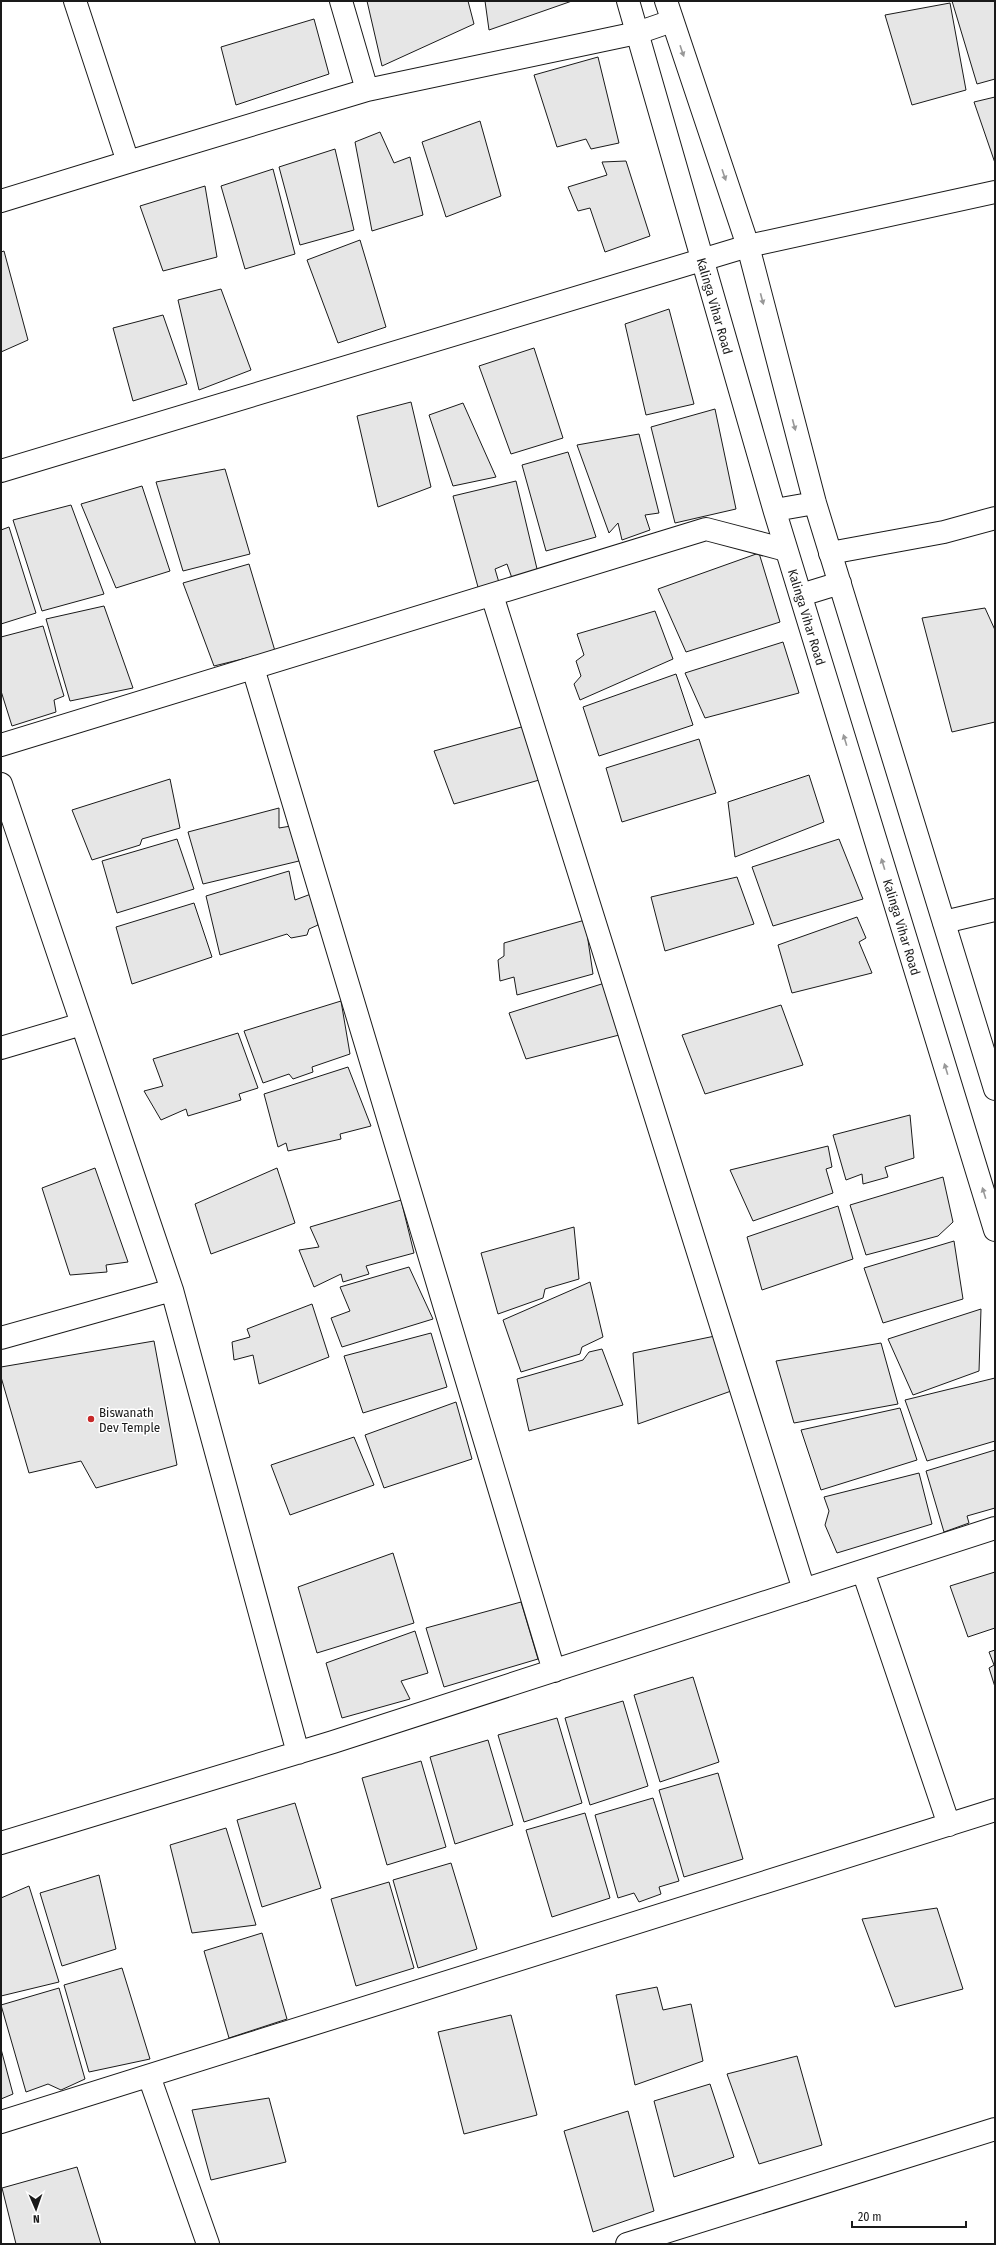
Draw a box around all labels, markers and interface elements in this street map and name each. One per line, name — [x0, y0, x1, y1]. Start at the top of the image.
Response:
one-way arrow — [680, 46, 686, 58]
one-way arrow — [721, 169, 727, 181]
street label: Kalinga Vihar Road — [694, 256, 735, 356]
one-way arrow — [759, 293, 765, 305]
one-way arrow — [792, 418, 798, 431]
street label: Kalinga Vihar Road — [785, 567, 828, 667]
one-way arrow — [842, 734, 848, 746]
one-way arrow — [880, 858, 886, 870]
street label: Kalinga Vihar Road — [880, 877, 923, 977]
one-way arrow — [943, 1063, 949, 1075]
one-way arrow — [981, 1187, 987, 1199]
place label: Biswanath Dev Temple — [99, 1405, 160, 1435]
marker: Biswanath Dev Temple — [86, 1414, 96, 1424]
north arrow — [16, 2189, 56, 2229]
scale bar — [852, 2203, 966, 2229]
text: 20 m — [858, 2210, 882, 2224]
text: N — [33, 2212, 40, 2225]

